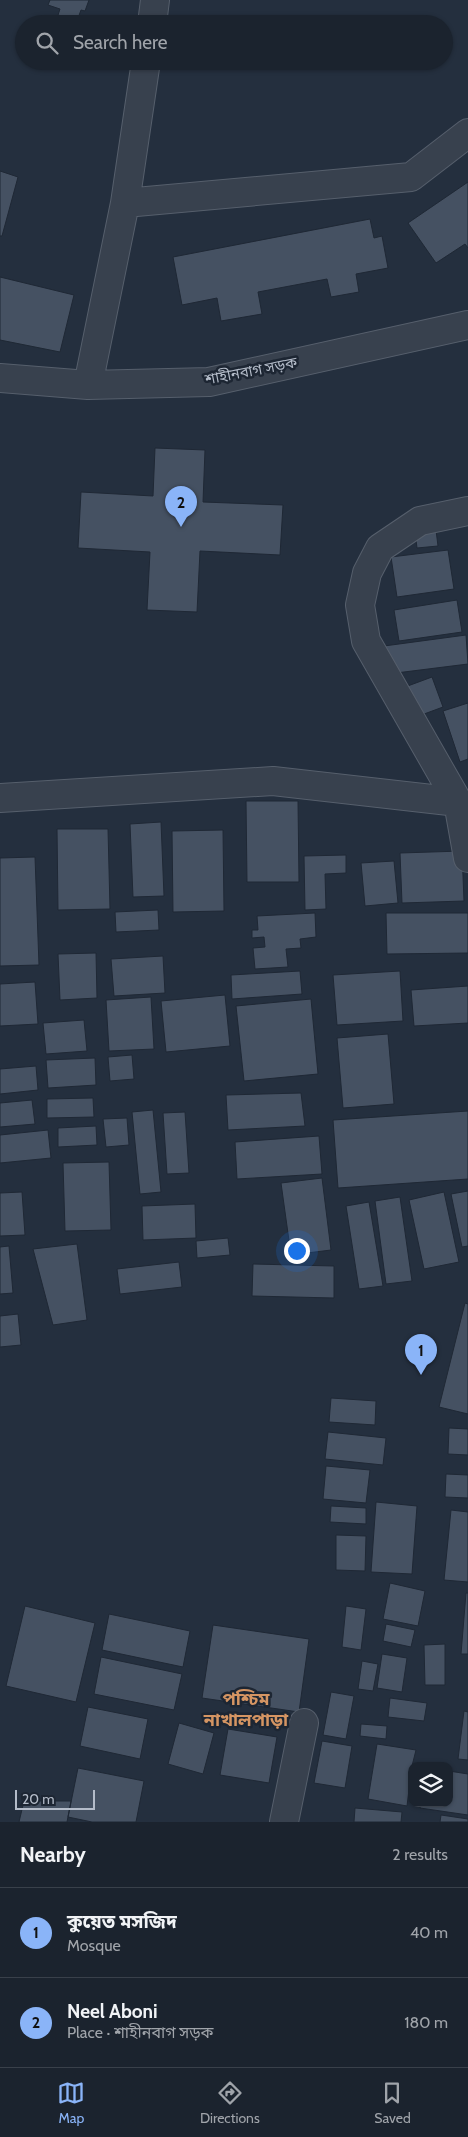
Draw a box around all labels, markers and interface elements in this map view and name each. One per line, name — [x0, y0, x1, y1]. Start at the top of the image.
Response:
search box — [15, 15, 453, 70]
icon: search — [33, 29, 61, 57]
text: Search here — [73, 31, 167, 54]
street label: শাহীনবাগ সড়ক — [202, 353, 299, 389]
pin: 2 — [165, 486, 197, 527]
your location — [284, 1238, 310, 1264]
pin: 1 — [405, 1334, 437, 1375]
district label: পশ্চিম নাখালপাড়া — [203, 1688, 289, 1731]
map controls — [408, 1762, 453, 1807]
button: layers — [408, 1762, 453, 1807]
scale bar — [15, 1787, 95, 1810]
text: 20 m — [22, 1790, 55, 1808]
text: Nearby — [20, 1842, 86, 1867]
text: 2 results — [392, 1845, 448, 1864]
text: কুয়েত মসজিদ — [67, 1910, 177, 1933]
text: 1 — [33, 1923, 39, 1942]
text: 40 m — [410, 1923, 448, 1942]
text: Mosque — [67, 1936, 121, 1955]
text: Neel Aboni — [67, 2000, 158, 2023]
text: 2 — [32, 2013, 40, 2032]
text: 180 m — [404, 2013, 448, 2032]
text: Place · শাহীনবাগ সড়ক — [67, 2023, 213, 2042]
tab: Map — [57, 2079, 85, 2127]
tab: Directions — [200, 2079, 260, 2127]
tab: Saved — [374, 2079, 411, 2127]

